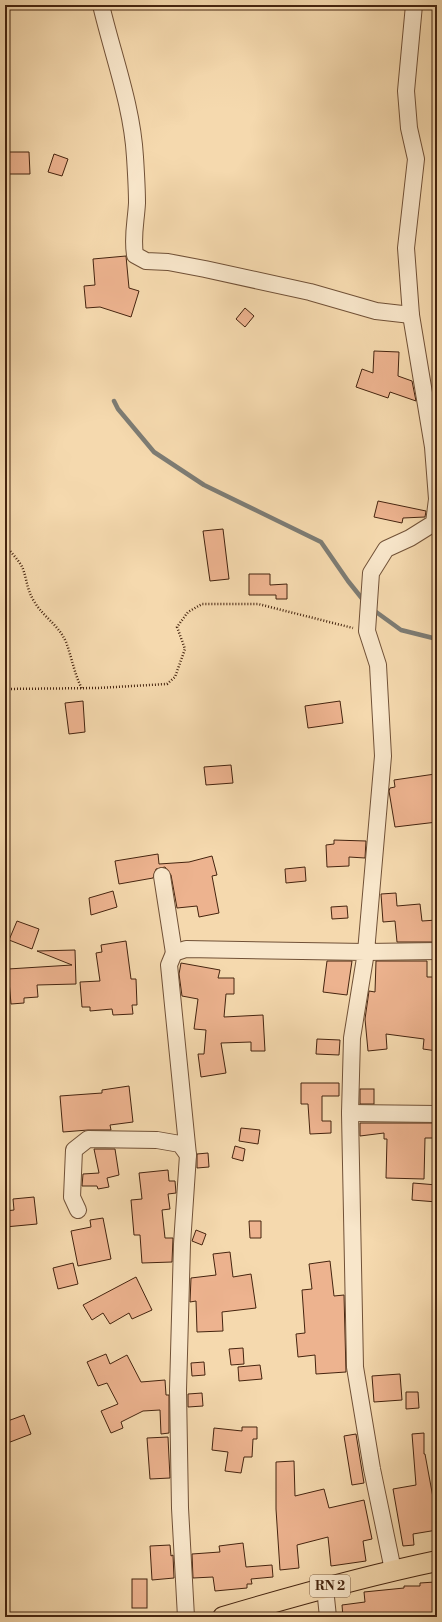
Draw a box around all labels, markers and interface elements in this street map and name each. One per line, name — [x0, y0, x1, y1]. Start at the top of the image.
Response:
road number: RN 2 — [310, 1575, 350, 1597]

